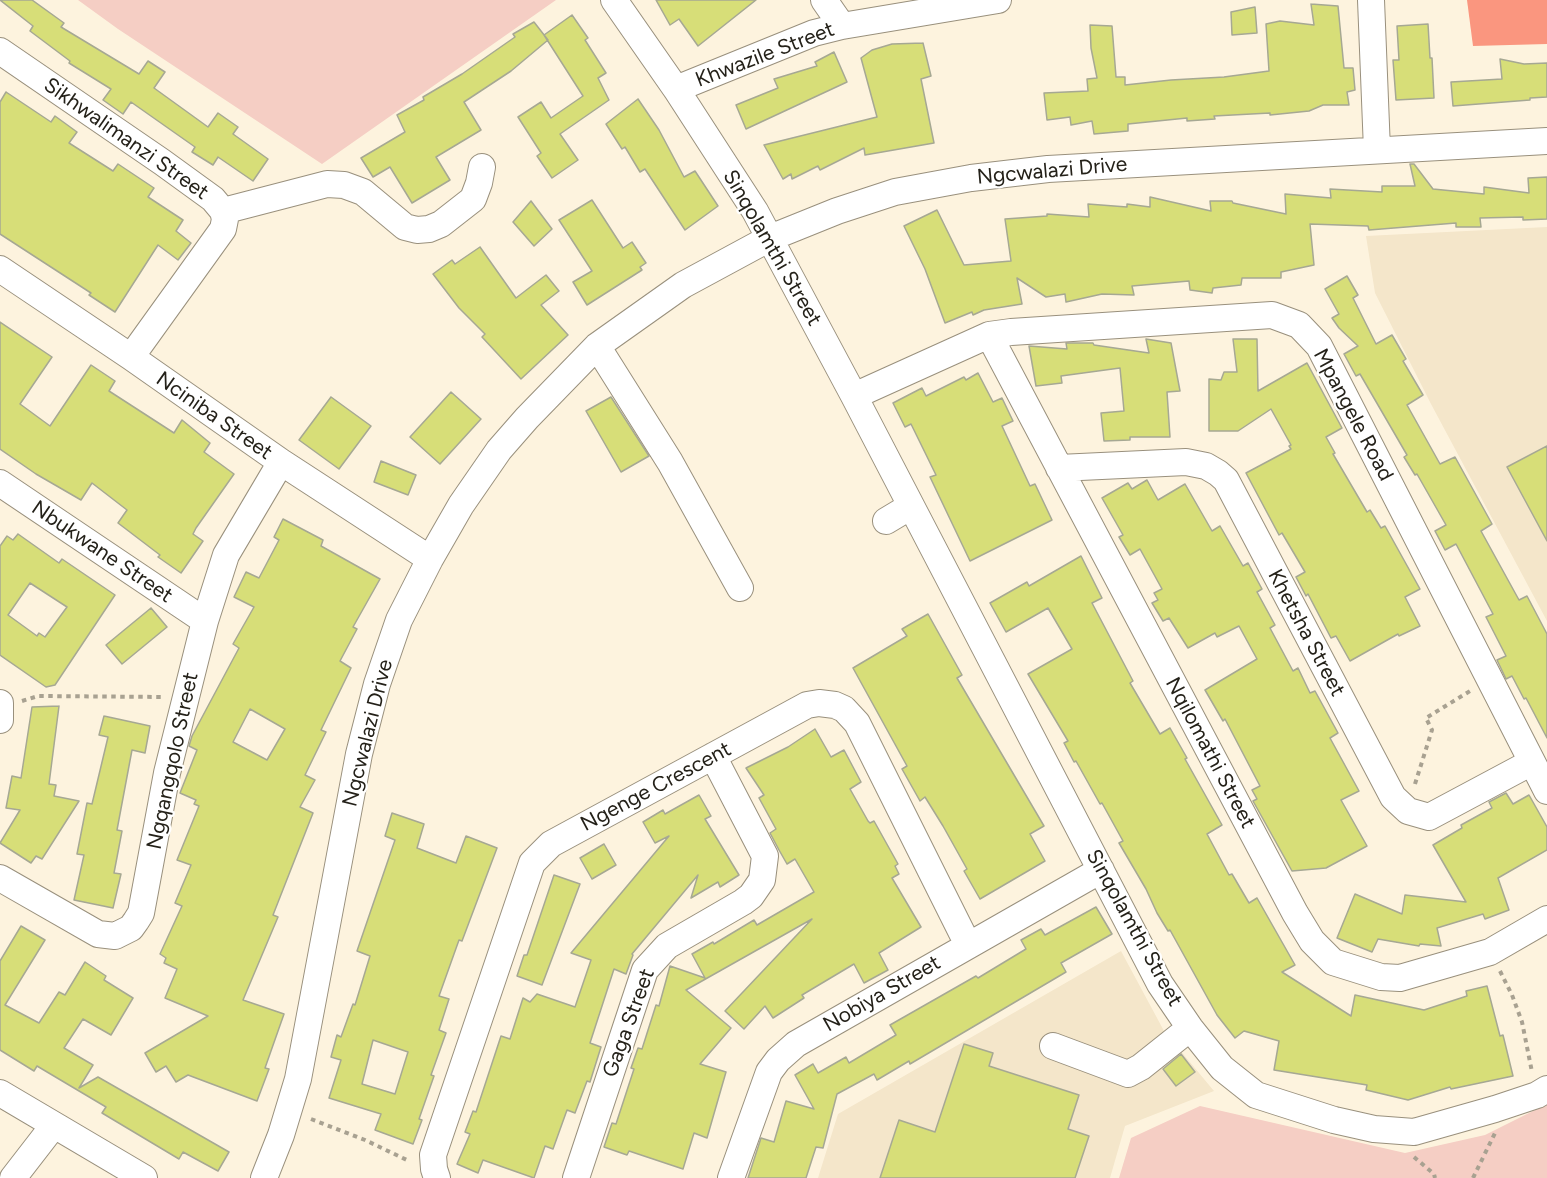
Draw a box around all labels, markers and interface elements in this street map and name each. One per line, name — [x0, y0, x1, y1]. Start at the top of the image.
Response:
street label: Khwazile Street — [692, 17, 838, 93]
street label: Sikhwalimanzi Street — [39, 73, 213, 205]
street label: Ngcwalazi Drive — [976, 152, 1128, 190]
street label: Sinqolamthi Street — [717, 166, 827, 330]
street label: Mpangele Road — [1308, 345, 1398, 485]
street label: Nciniba Street — [151, 367, 277, 465]
street label: Nbukwane Street — [27, 496, 177, 608]
street label: Khetsha Street — [1262, 565, 1350, 701]
street label: Ngcwalazi Drive — [338, 657, 398, 809]
street label: Ngqangqolo Street — [142, 670, 204, 852]
street label: Nqilomathi Street — [1160, 673, 1260, 833]
street label: Ngenge Crescent — [576, 737, 736, 837]
street label: Sinqolamthi Street — [1080, 845, 1188, 1011]
street label: Nobiya Street — [819, 950, 945, 1038]
street label: Gaga Street — [598, 965, 660, 1081]

